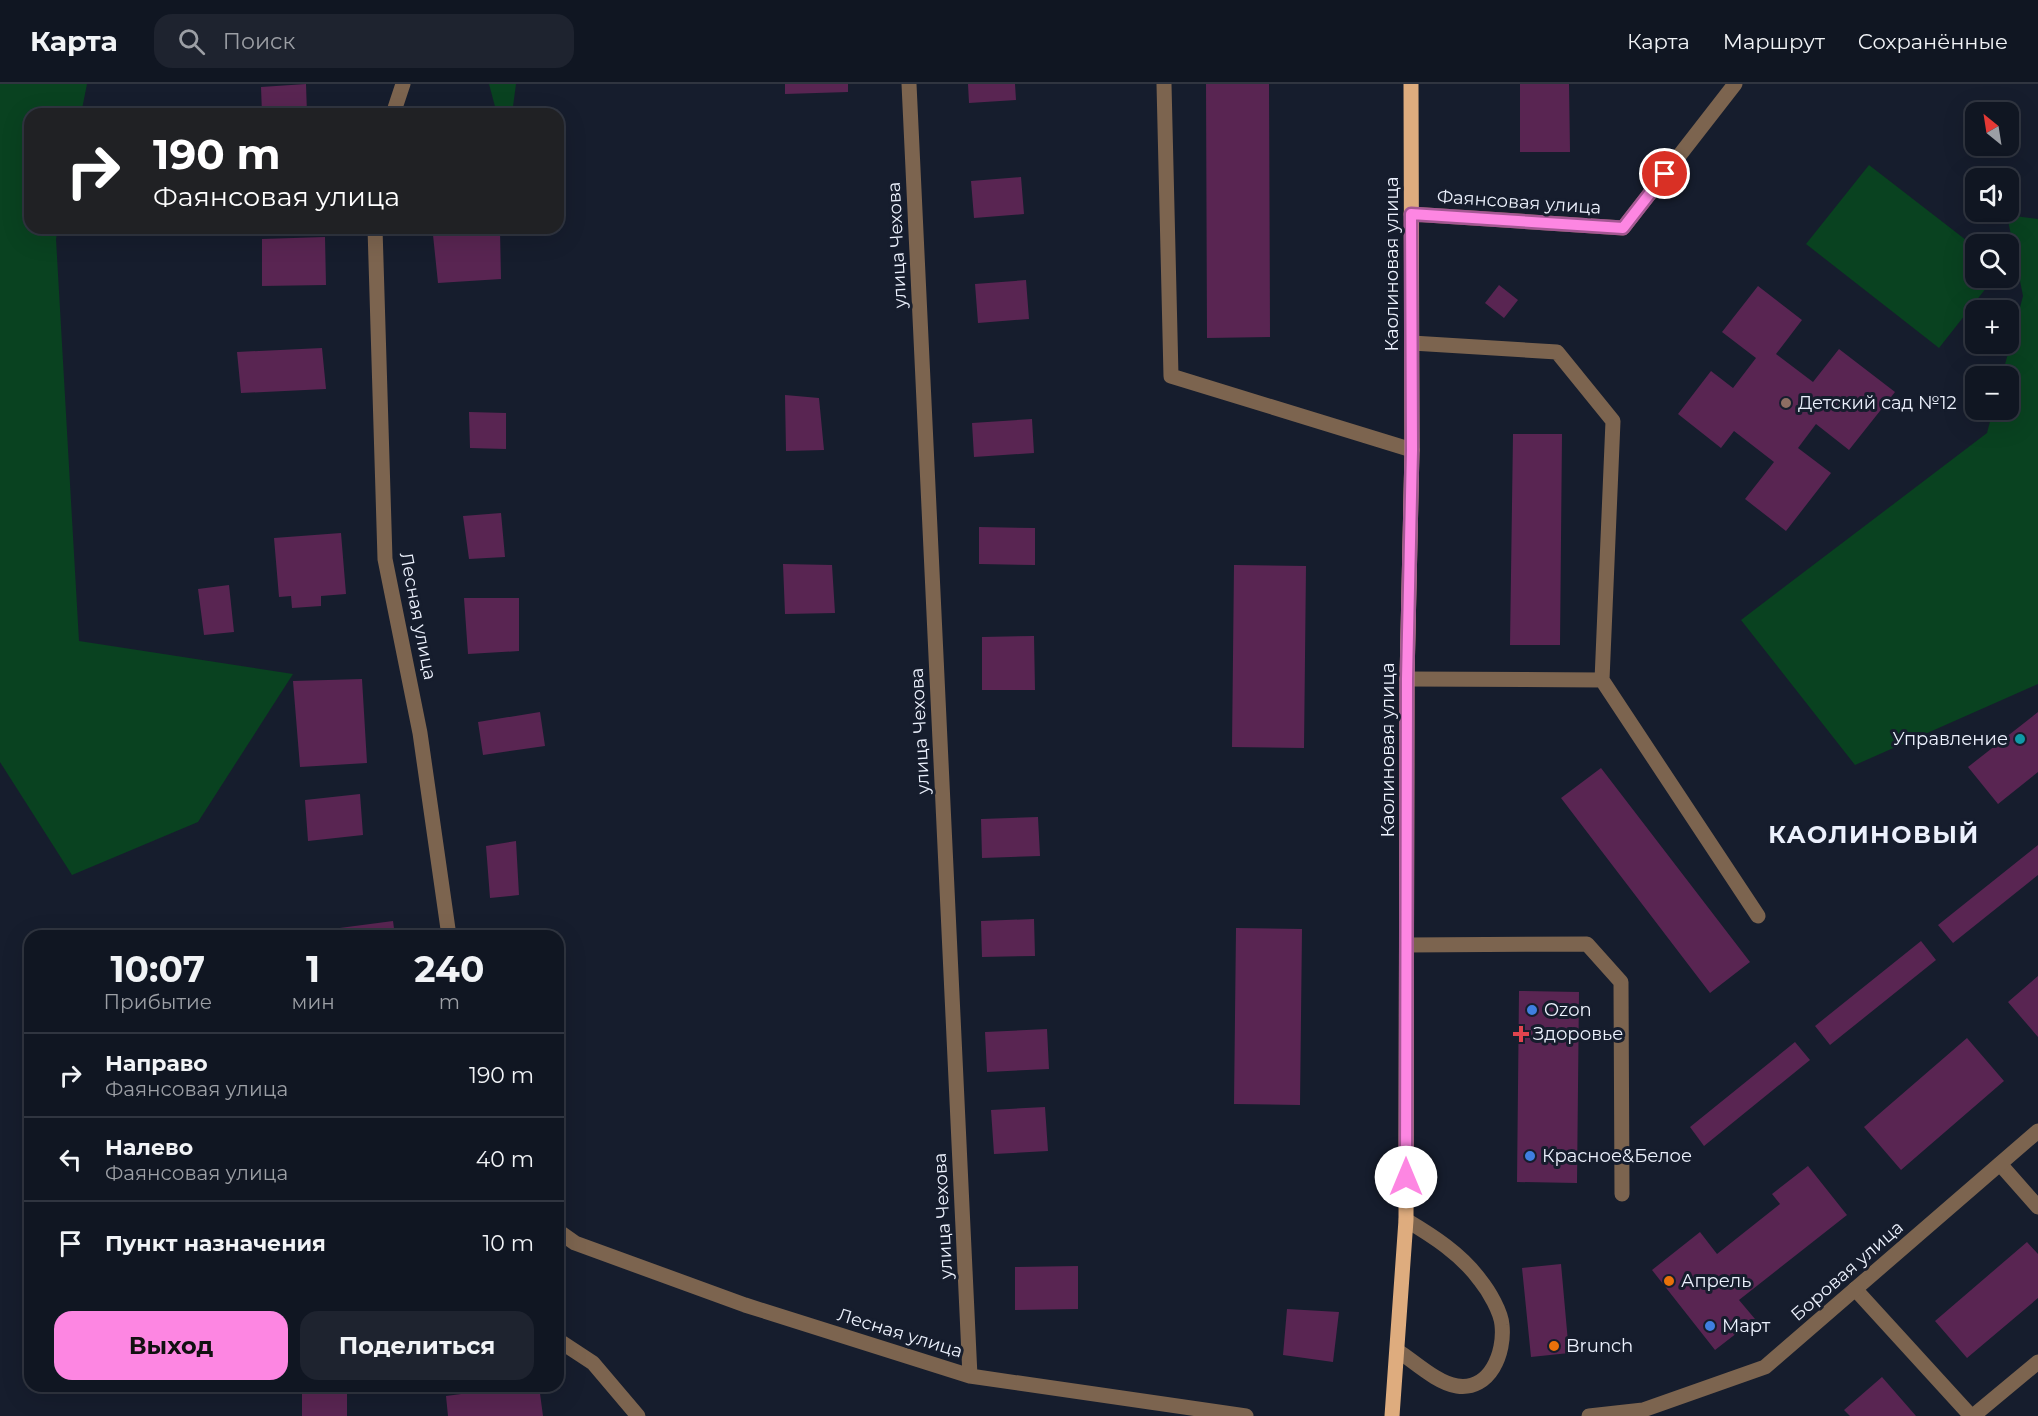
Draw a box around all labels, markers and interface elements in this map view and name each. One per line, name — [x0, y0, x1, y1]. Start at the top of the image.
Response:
search box — [154, 14, 574, 68]
text: Карта — [30, 24, 118, 58]
icon: search — [175, 25, 208, 58]
text: Поиск — [223, 28, 295, 55]
text: Карта — [1627, 29, 1690, 54]
text: Маршрут — [1723, 29, 1825, 54]
text: Сохранённые — [1858, 29, 2008, 54]
north arrow — [1965, 102, 2019, 156]
map controls — [1965, 102, 2019, 420]
text: 190 m — [153, 128, 281, 180]
icon: right — [54, 132, 132, 210]
pin — [1639, 148, 1690, 199]
icon: arrive — [1648, 157, 1681, 190]
button: sound — [1965, 168, 2019, 222]
street label: Каолиновая улица — [1381, 177, 1403, 351]
text: Фаянсовая улица — [153, 180, 400, 213]
street label: улица Чехова — [883, 181, 911, 310]
street label: Фаянсовая улица — [1436, 185, 1602, 219]
button: search — [1965, 234, 2019, 288]
button: + — [1965, 300, 2019, 354]
button: − — [1965, 366, 2019, 420]
place label: Детский сад №12 — [1798, 392, 1957, 414]
marker: Детский сад №12 — [1779, 396, 1793, 410]
street label: Лесная улица — [395, 550, 441, 682]
street label: Каолиновая улица — [1377, 663, 1399, 837]
street label: улица Чехова — [906, 667, 934, 796]
place label: Управление — [1892, 728, 2008, 750]
marker: Управление — [2013, 732, 2027, 746]
district label: КАОЛИНОВЫЙ — [1768, 820, 1980, 849]
text: 10:07 — [110, 947, 205, 991]
text: 1 — [306, 947, 320, 991]
text: 240 — [414, 947, 484, 991]
text: Прибытие — [104, 990, 212, 1014]
text: мин — [292, 990, 335, 1014]
text: m — [439, 990, 460, 1014]
place label: Ozon — [1544, 999, 1592, 1021]
marker: Ozon — [1525, 1003, 1539, 1017]
place label: Здоровье — [1533, 1023, 1623, 1045]
marker: Здоровье — [1514, 1027, 1528, 1041]
text: Направо — [105, 1050, 208, 1077]
icon: right — [54, 1059, 87, 1092]
text: 190 m — [469, 1062, 534, 1089]
text: Фаянсовая улица — [105, 1077, 288, 1101]
text: Налево — [105, 1134, 193, 1161]
icon: left — [54, 1143, 87, 1176]
position arrow — [1374, 1145, 1438, 1209]
place label: Красное&Белое — [1542, 1145, 1692, 1167]
text: 40 m — [476, 1146, 534, 1173]
marker: Красное&Белое — [1523, 1149, 1537, 1163]
street label: улица Чехова — [929, 1152, 957, 1281]
text: Фаянсовая улица — [105, 1161, 288, 1185]
street label: Боровая улица — [1786, 1216, 1908, 1326]
icon: arrive — [54, 1227, 87, 1260]
text: Пункт назначения — [105, 1230, 326, 1257]
text: 10 m — [482, 1230, 534, 1257]
place label: Апрель — [1681, 1270, 1751, 1292]
marker: Апрель — [1662, 1274, 1676, 1288]
street label: Лесная улица — [835, 1303, 965, 1363]
button: Выход — [54, 1311, 288, 1380]
button: Поделиться — [300, 1311, 534, 1380]
place label: Март — [1722, 1315, 1771, 1337]
marker: Март — [1703, 1319, 1717, 1333]
place label: Brunch — [1566, 1335, 1633, 1357]
marker: Brunch — [1547, 1339, 1561, 1353]

